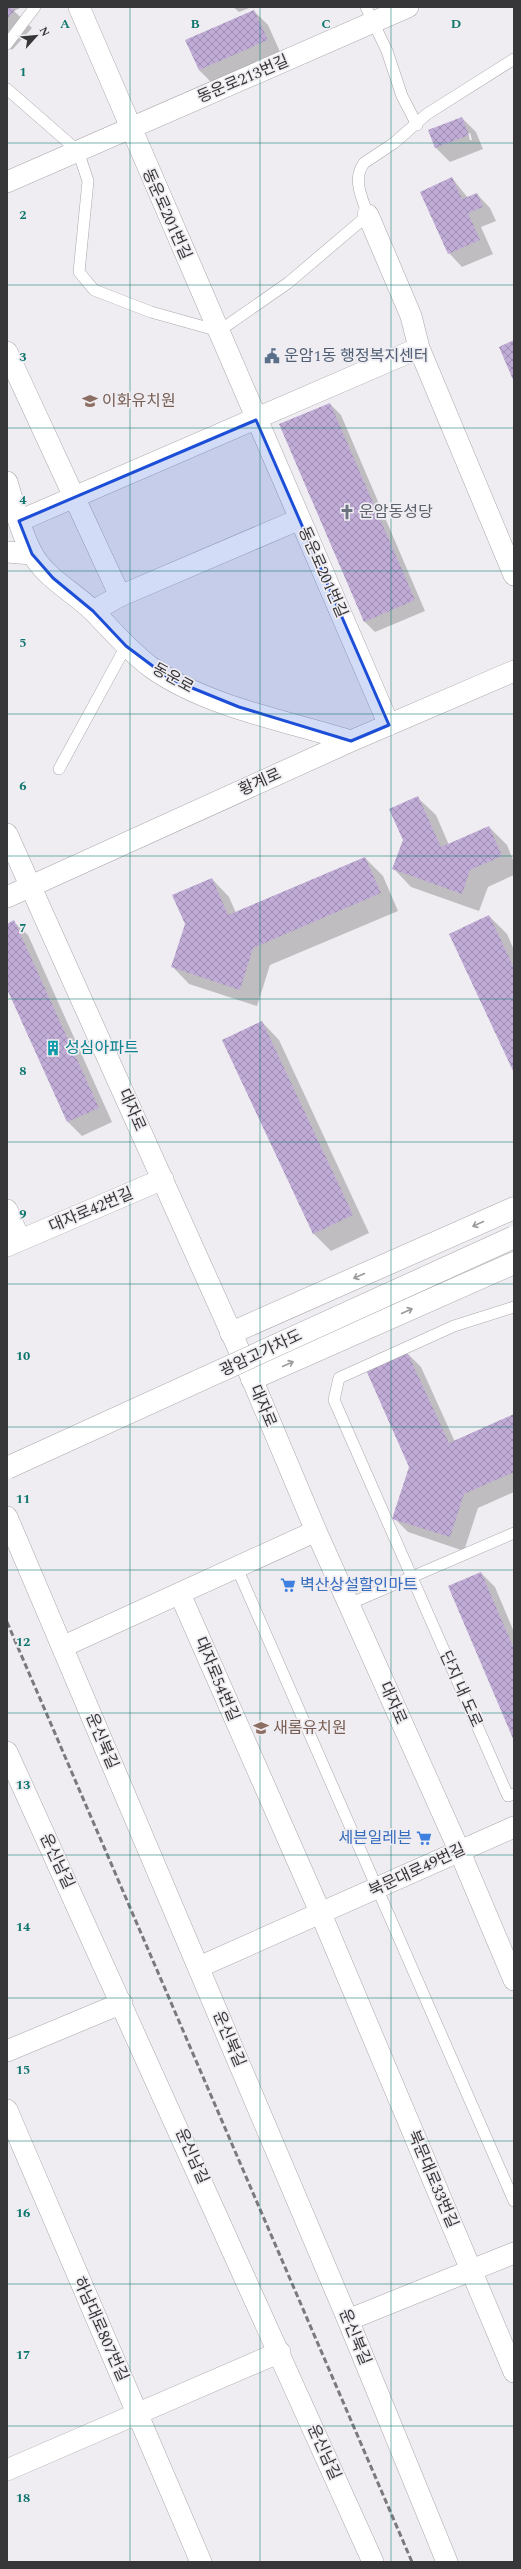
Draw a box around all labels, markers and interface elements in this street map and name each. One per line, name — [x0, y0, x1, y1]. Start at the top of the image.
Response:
text: A — [60, 14, 70, 34]
text: B — [190, 14, 200, 34]
text: C — [321, 14, 331, 34]
text: D — [451, 14, 461, 34]
north arrow — [16, 16, 56, 56]
text: N — [35, 24, 54, 40]
street label: 동운로213번길 — [193, 49, 293, 109]
text: 1 — [19, 62, 27, 82]
street label: 동운로201번길 — [136, 165, 198, 263]
text: 2 — [19, 205, 27, 225]
place label: 운암1동 행정복지센터 — [284, 344, 428, 368]
text: 3 — [19, 347, 27, 367]
public building icon: 운암1동 행정복지센터 — [263, 347, 281, 365]
place label: 이화유치원 — [102, 389, 176, 413]
school or university icon: 이화유치원 — [81, 392, 99, 410]
text: 4 — [19, 490, 27, 510]
place label: 운암동성당 — [359, 500, 433, 524]
church icon: 운암동성당 — [338, 503, 356, 521]
street label: 동운로201번길 — [292, 523, 354, 621]
text: 5 — [19, 633, 27, 653]
street label: 동운로 — [148, 657, 198, 699]
street label: 황계로 — [235, 762, 285, 802]
text: 6 — [19, 776, 27, 796]
text: 7 — [19, 918, 27, 938]
place label: 성심아파트 — [65, 1036, 139, 1060]
building icon: 성심아파트 — [44, 1039, 62, 1057]
text: 8 — [19, 1061, 27, 1081]
street label: 대자로 — [112, 1085, 152, 1135]
street label: 대자로42번길 — [45, 1181, 137, 1239]
text: 9 — [19, 1204, 27, 1224]
one-way arrow — [473, 1221, 485, 1228]
one-way arrow — [354, 1273, 366, 1281]
one-way arrow — [400, 1307, 412, 1314]
street label: 광암고가차도 — [216, 1323, 306, 1383]
text: 10 — [16, 1346, 30, 1366]
one-way arrow — [281, 1359, 293, 1367]
street label: 대자로 — [243, 1381, 283, 1431]
text: 11 — [16, 1489, 30, 1509]
place label: 벽산상설할인마트 — [300, 1573, 418, 1597]
supermarket icon: 벽산상설할인마트 — [279, 1576, 297, 1594]
text: 12 — [16, 1632, 30, 1652]
street label: 대자로54번길 — [188, 1633, 246, 1725]
street label: 단지 내 도로 — [433, 1647, 489, 1731]
street label: 대자로 — [373, 1678, 413, 1728]
street label: 운신북길 — [79, 1709, 125, 1773]
place label: 새롬유치원 — [273, 1716, 347, 1740]
school or university icon: 새롬유치원 — [252, 1719, 270, 1737]
text: 13 — [16, 1775, 30, 1795]
place label: 세븐일레븐 — [338, 1826, 412, 1850]
street label: 운신남길 — [34, 1829, 80, 1893]
supermarket icon: 세븐일레븐 — [415, 1829, 433, 1847]
street label: 북문대로49번길 — [365, 1837, 469, 1903]
text: 14 — [16, 1917, 31, 1937]
street label: 운신북길 — [206, 2007, 252, 2071]
text: 15 — [16, 2060, 30, 2080]
street label: 운신남길 — [169, 2124, 215, 2188]
street label: 북문대로33번길 — [402, 2126, 464, 2232]
text: 16 — [16, 2203, 30, 2223]
street label: 하남대로807번길 — [67, 2273, 135, 2385]
street label: 운신북길 — [333, 2305, 377, 2369]
text: 17 — [16, 2345, 30, 2365]
street label: 운신남길 — [301, 2420, 347, 2484]
text: 18 — [16, 2488, 30, 2508]

